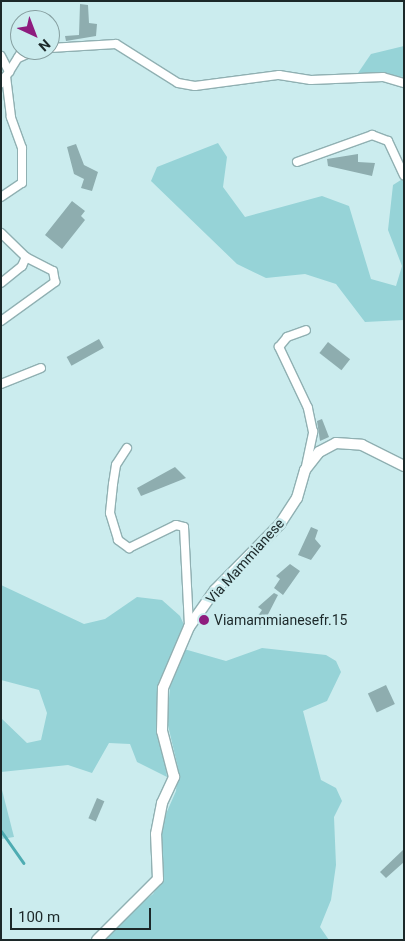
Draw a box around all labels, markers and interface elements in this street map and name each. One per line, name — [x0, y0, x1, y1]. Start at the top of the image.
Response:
north arrow — [10, 10, 60, 60]
text: N — [35, 36, 54, 54]
street label: Via Mammianese — [202, 515, 288, 607]
place label: Viamammianesefr.15 — [214, 612, 347, 628]
marker: Viamammianesefr.15 — [198, 614, 210, 626]
scale bar — [12, 898, 154, 930]
text: 100 m — [18, 908, 60, 926]

